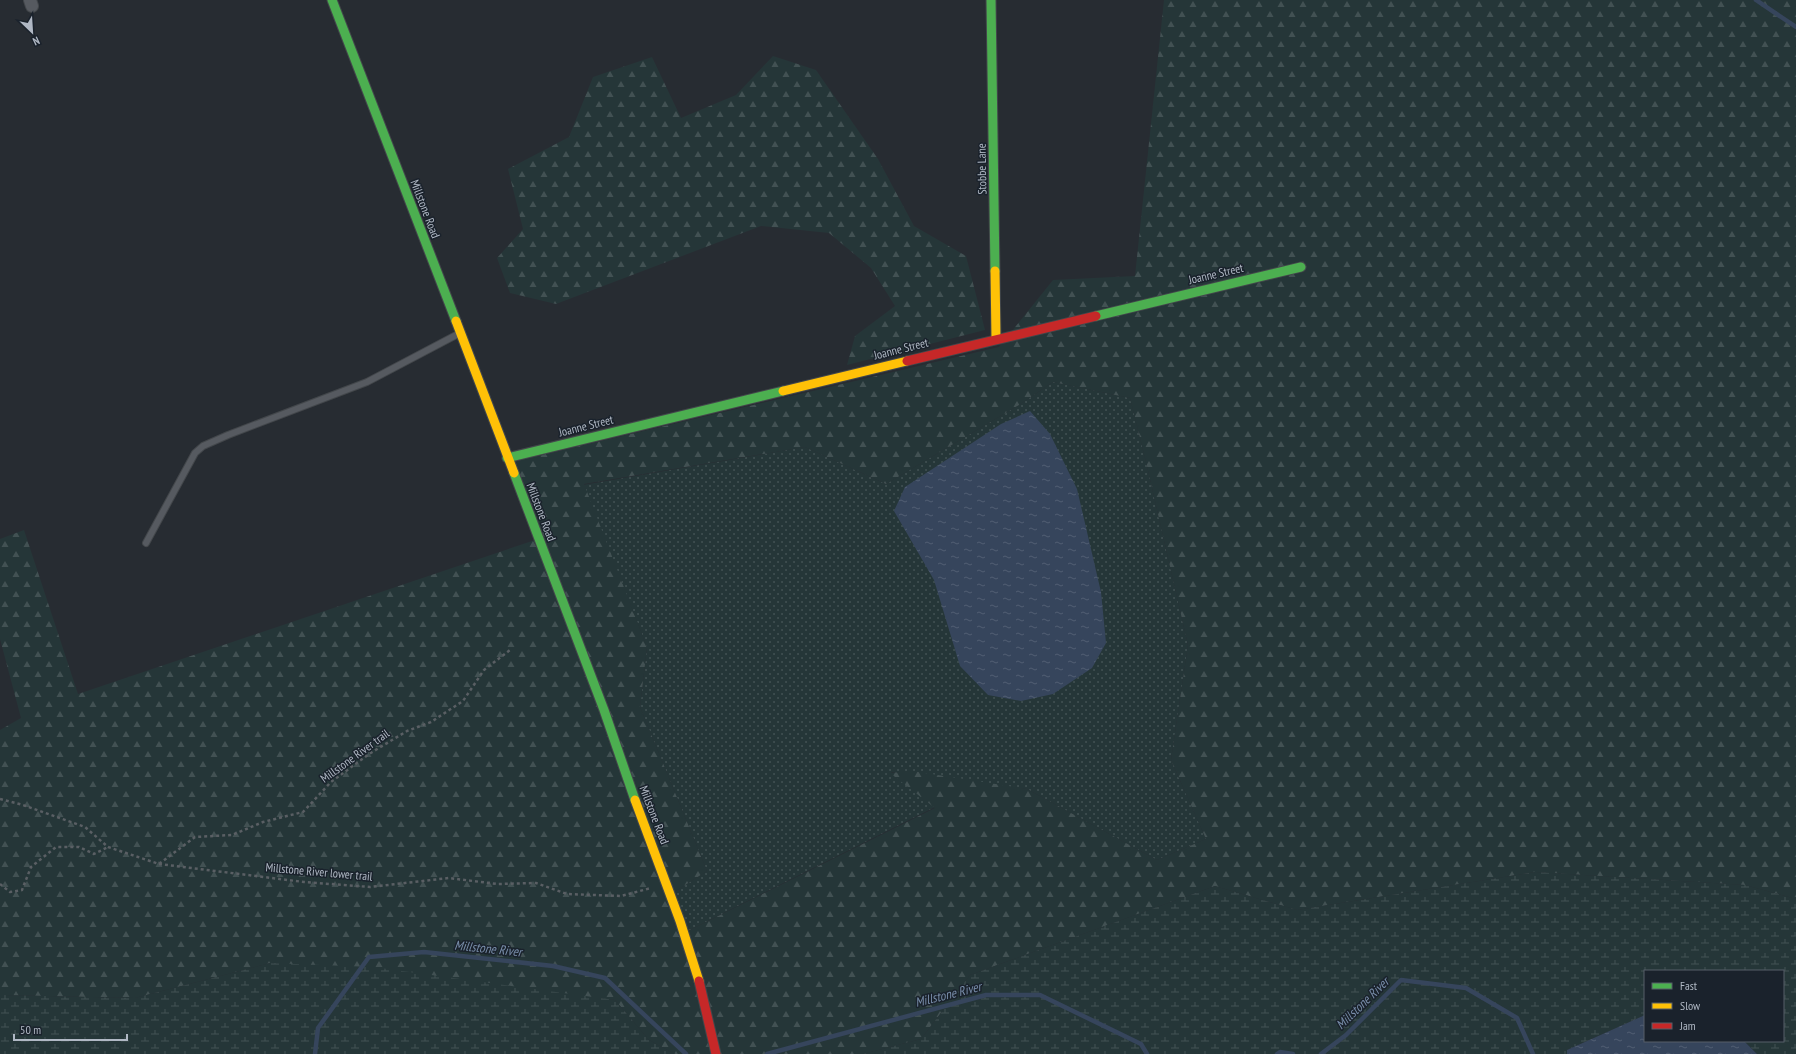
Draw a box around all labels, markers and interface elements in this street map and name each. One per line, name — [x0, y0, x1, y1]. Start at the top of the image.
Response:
north arrow — [12, 12, 52, 52]
text: N — [31, 33, 42, 49]
street label: Stobbe Lane — [974, 143, 989, 195]
street label: Millstone Road — [407, 177, 443, 240]
street label: Joanne Street — [1186, 260, 1245, 287]
street label: Joanne Street — [871, 334, 930, 363]
street label: Joanne Street — [556, 411, 615, 440]
street label: Millstone Road — [523, 480, 559, 543]
street label: Millstone River trail — [317, 725, 392, 786]
street label: Millstone Road — [636, 783, 672, 846]
street label: Millstone River lower trail — [265, 859, 373, 884]
water label: Millstone River — [453, 937, 525, 961]
legend — [1644, 970, 1784, 1042]
water label: Millstone River — [1332, 972, 1394, 1033]
water label: Millstone River — [913, 977, 985, 1011]
text: Fast — [1680, 978, 1698, 993]
text: Slow — [1680, 998, 1701, 1013]
scale bar — [14, 1016, 127, 1042]
text: Jam — [1679, 1018, 1696, 1033]
text: 50 m — [20, 1022, 41, 1037]

